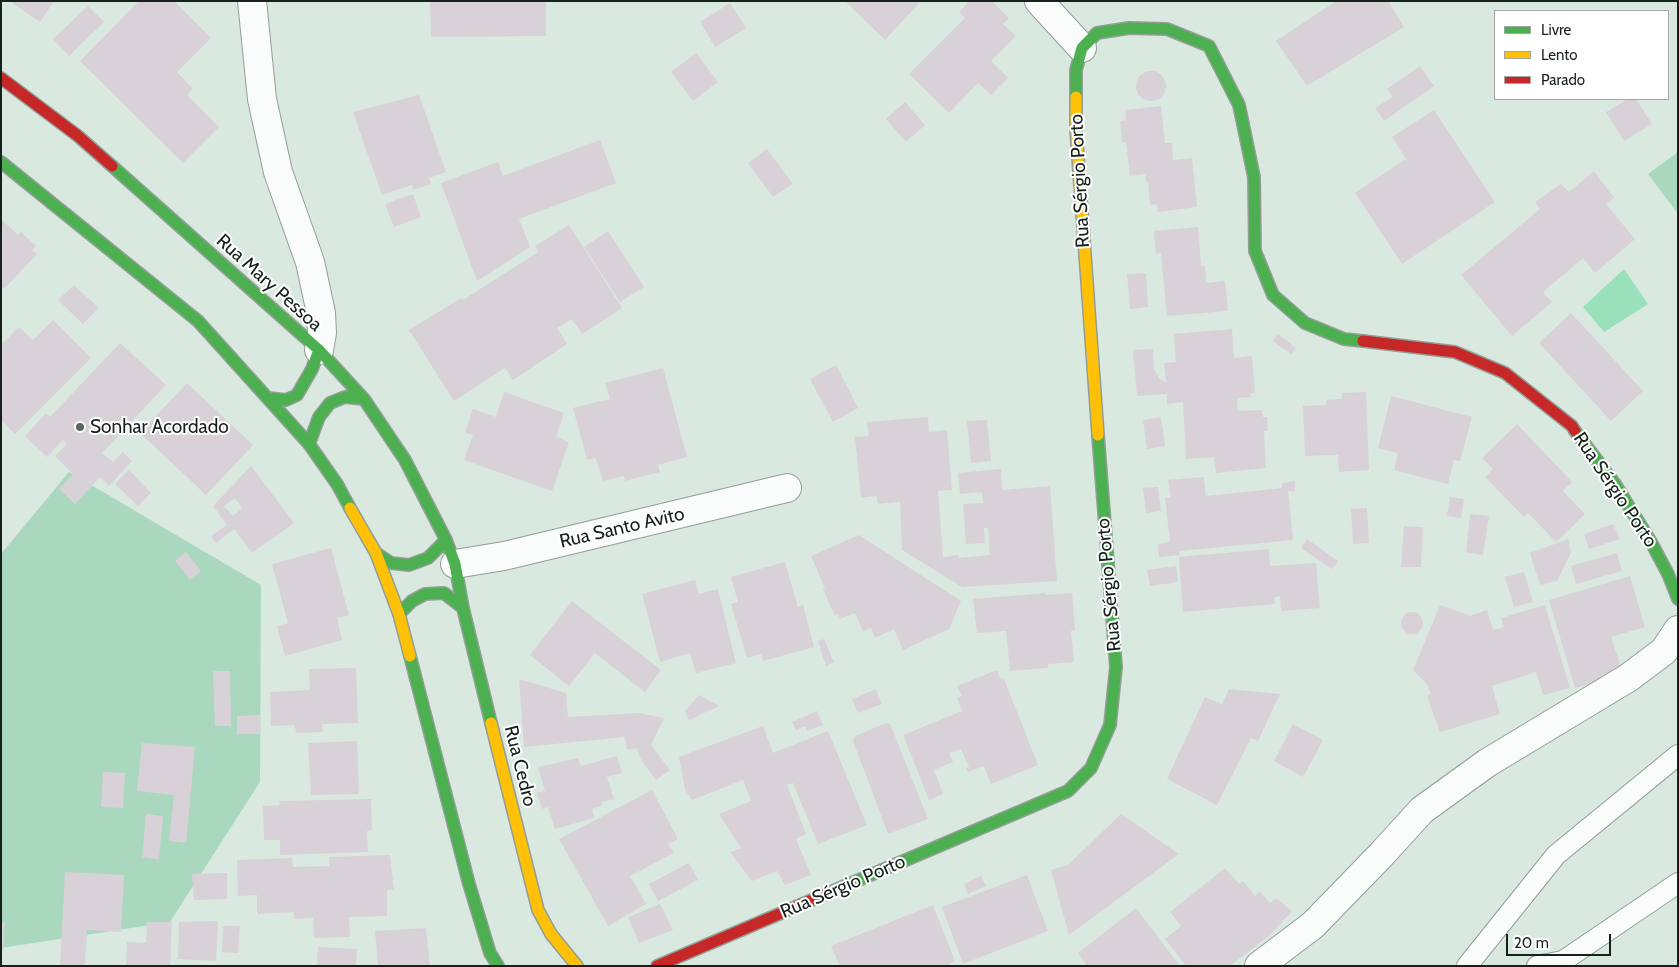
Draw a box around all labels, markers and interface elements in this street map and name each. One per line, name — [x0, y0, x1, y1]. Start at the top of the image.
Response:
legend — [1494, 10, 1669, 100]
text: Livre — [1541, 21, 1571, 39]
text: Lento — [1541, 46, 1578, 64]
text: Parado — [1541, 71, 1585, 89]
street label: Rua Sérgio Porto — [1065, 114, 1095, 248]
street label: Rua Mary Pessoa — [211, 230, 327, 336]
place label: Sonhar Acordado — [90, 416, 229, 438]
marker: Sonhar Acordado — [74, 421, 86, 433]
street label: Rua Sérgio Porto — [1568, 428, 1662, 552]
street label: Rua Santo Avito — [557, 503, 687, 553]
street label: Rua Sérgio Porto — [1092, 517, 1126, 653]
street label: Rua Cedro — [499, 723, 541, 809]
street label: Rua Sérgio Porto — [777, 850, 909, 924]
scale bar — [1509, 924, 1614, 956]
text: 20 m — [1514, 934, 1549, 952]

